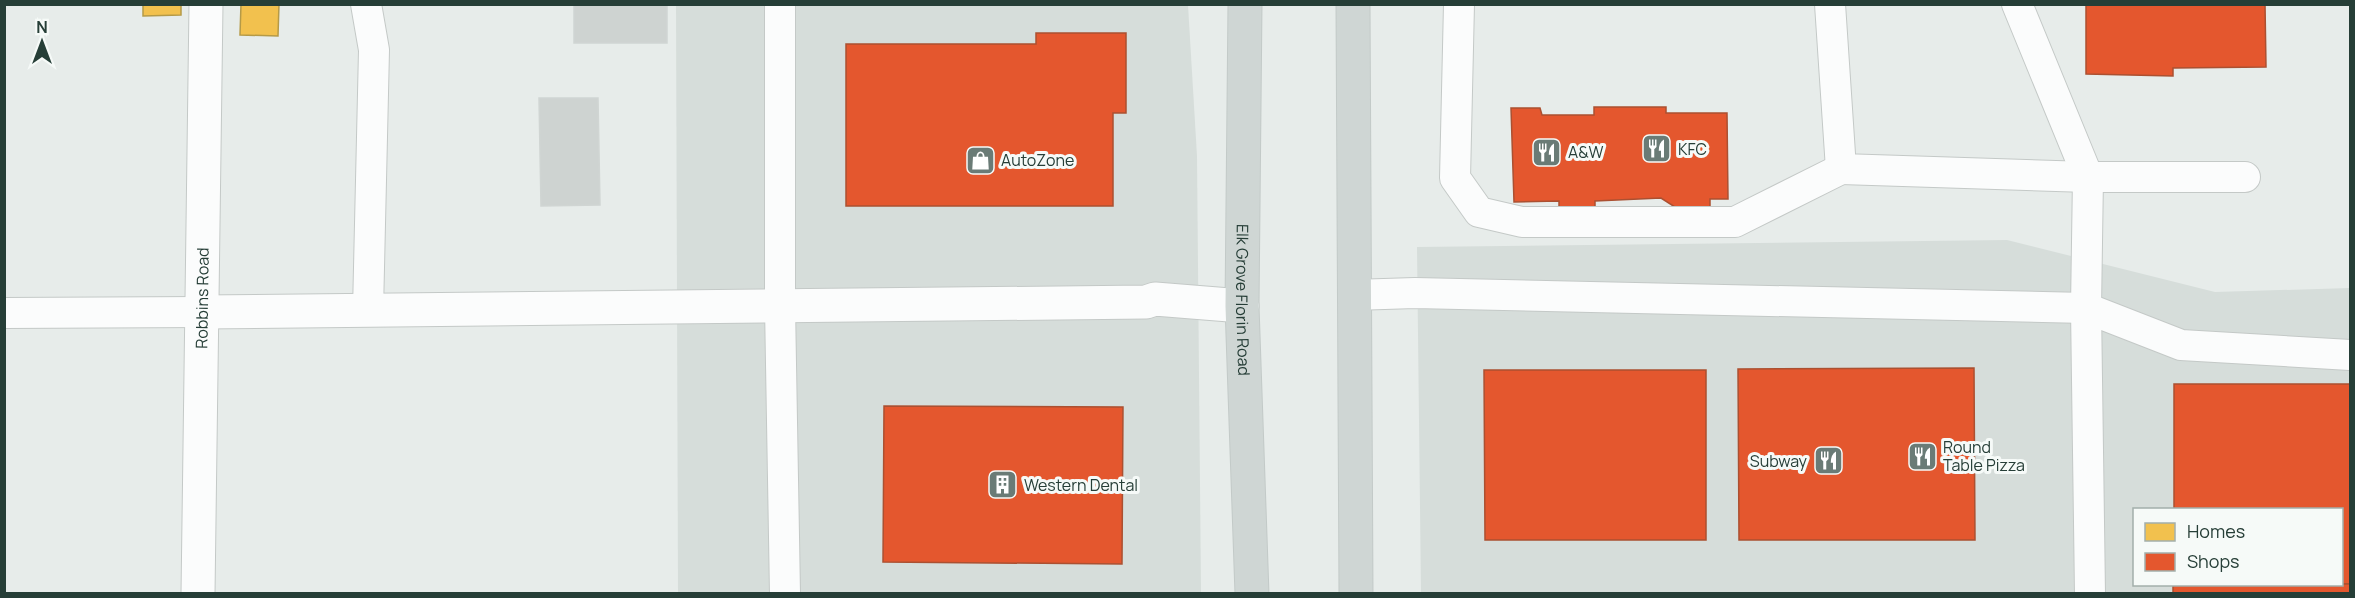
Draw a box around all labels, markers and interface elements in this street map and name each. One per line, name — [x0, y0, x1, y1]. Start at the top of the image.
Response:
north arrow — [12, 12, 72, 72]
text: N — [36, 16, 48, 38]
restaurant icon: KFC — [1641, 133, 1673, 165]
restaurant icon: A&W — [1531, 136, 1563, 168]
place label: KFC — [1678, 138, 1707, 160]
place label: A&W — [1568, 141, 1604, 163]
shop icon: AutoZone — [964, 144, 996, 176]
place label: AutoZone — [1001, 149, 1074, 171]
street label: Elk Grove Florin Road — [1231, 224, 1255, 376]
street label: Robbins Road — [190, 247, 214, 349]
place label: Round Table Pizza — [1943, 436, 2025, 476]
restaurant icon: Round Table Pizza — [1906, 440, 1938, 472]
restaurant icon: Subway — [1812, 445, 1844, 477]
place label: Subway — [1750, 450, 1808, 472]
building icon: Western Dental — [987, 469, 1019, 501]
place label: Western Dental — [1024, 474, 1138, 496]
legend — [2133, 508, 2343, 586]
text: Homes — [2187, 519, 2245, 543]
text: Shops — [2187, 549, 2239, 573]

